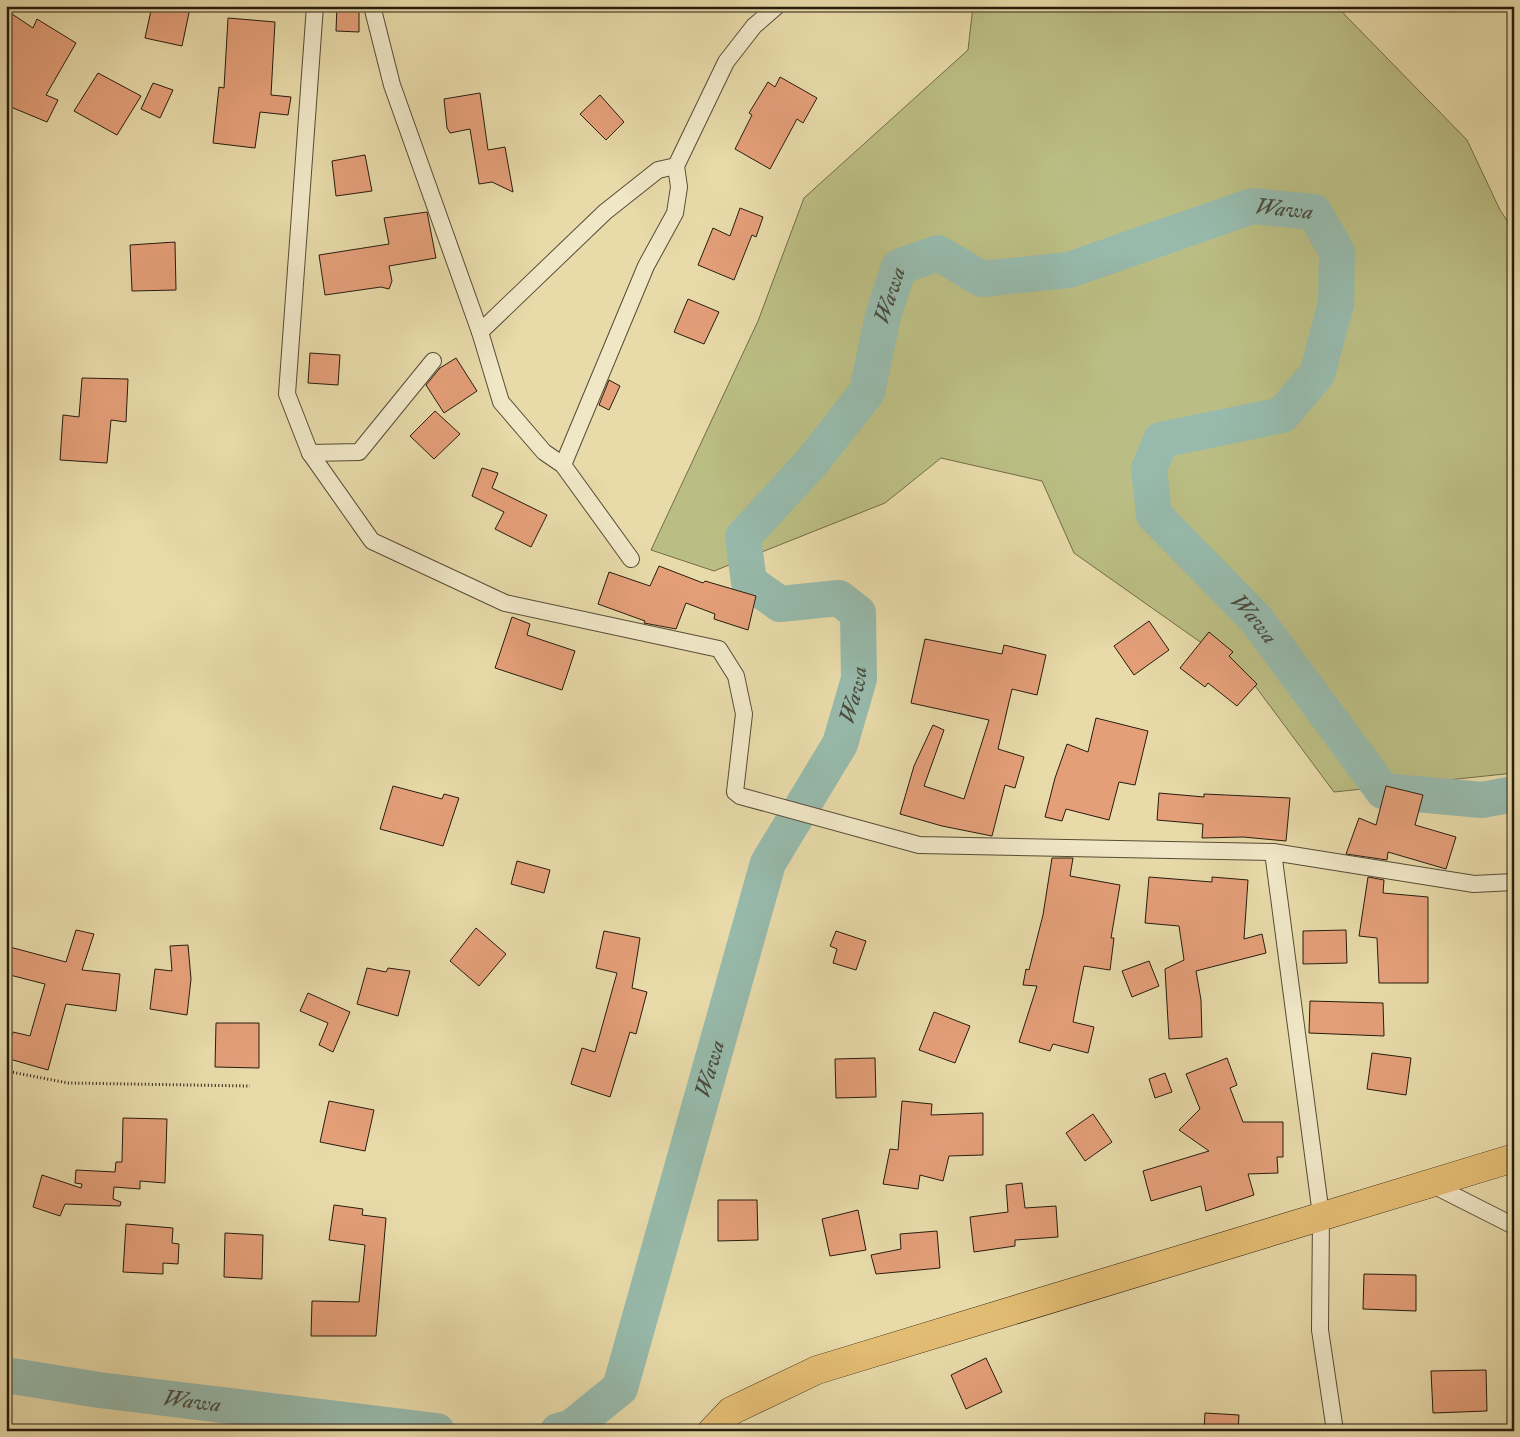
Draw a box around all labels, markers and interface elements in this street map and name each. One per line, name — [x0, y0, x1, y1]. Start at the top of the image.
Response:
water label: Wawa — [1254, 192, 1314, 226]
water label: Wawa — [867, 263, 912, 327]
water label: Wawa — [1225, 587, 1284, 650]
water label: Wawa — [833, 666, 873, 727]
water label: Wawa — [689, 1037, 731, 1101]
water label: Wawa — [162, 1384, 223, 1419]

